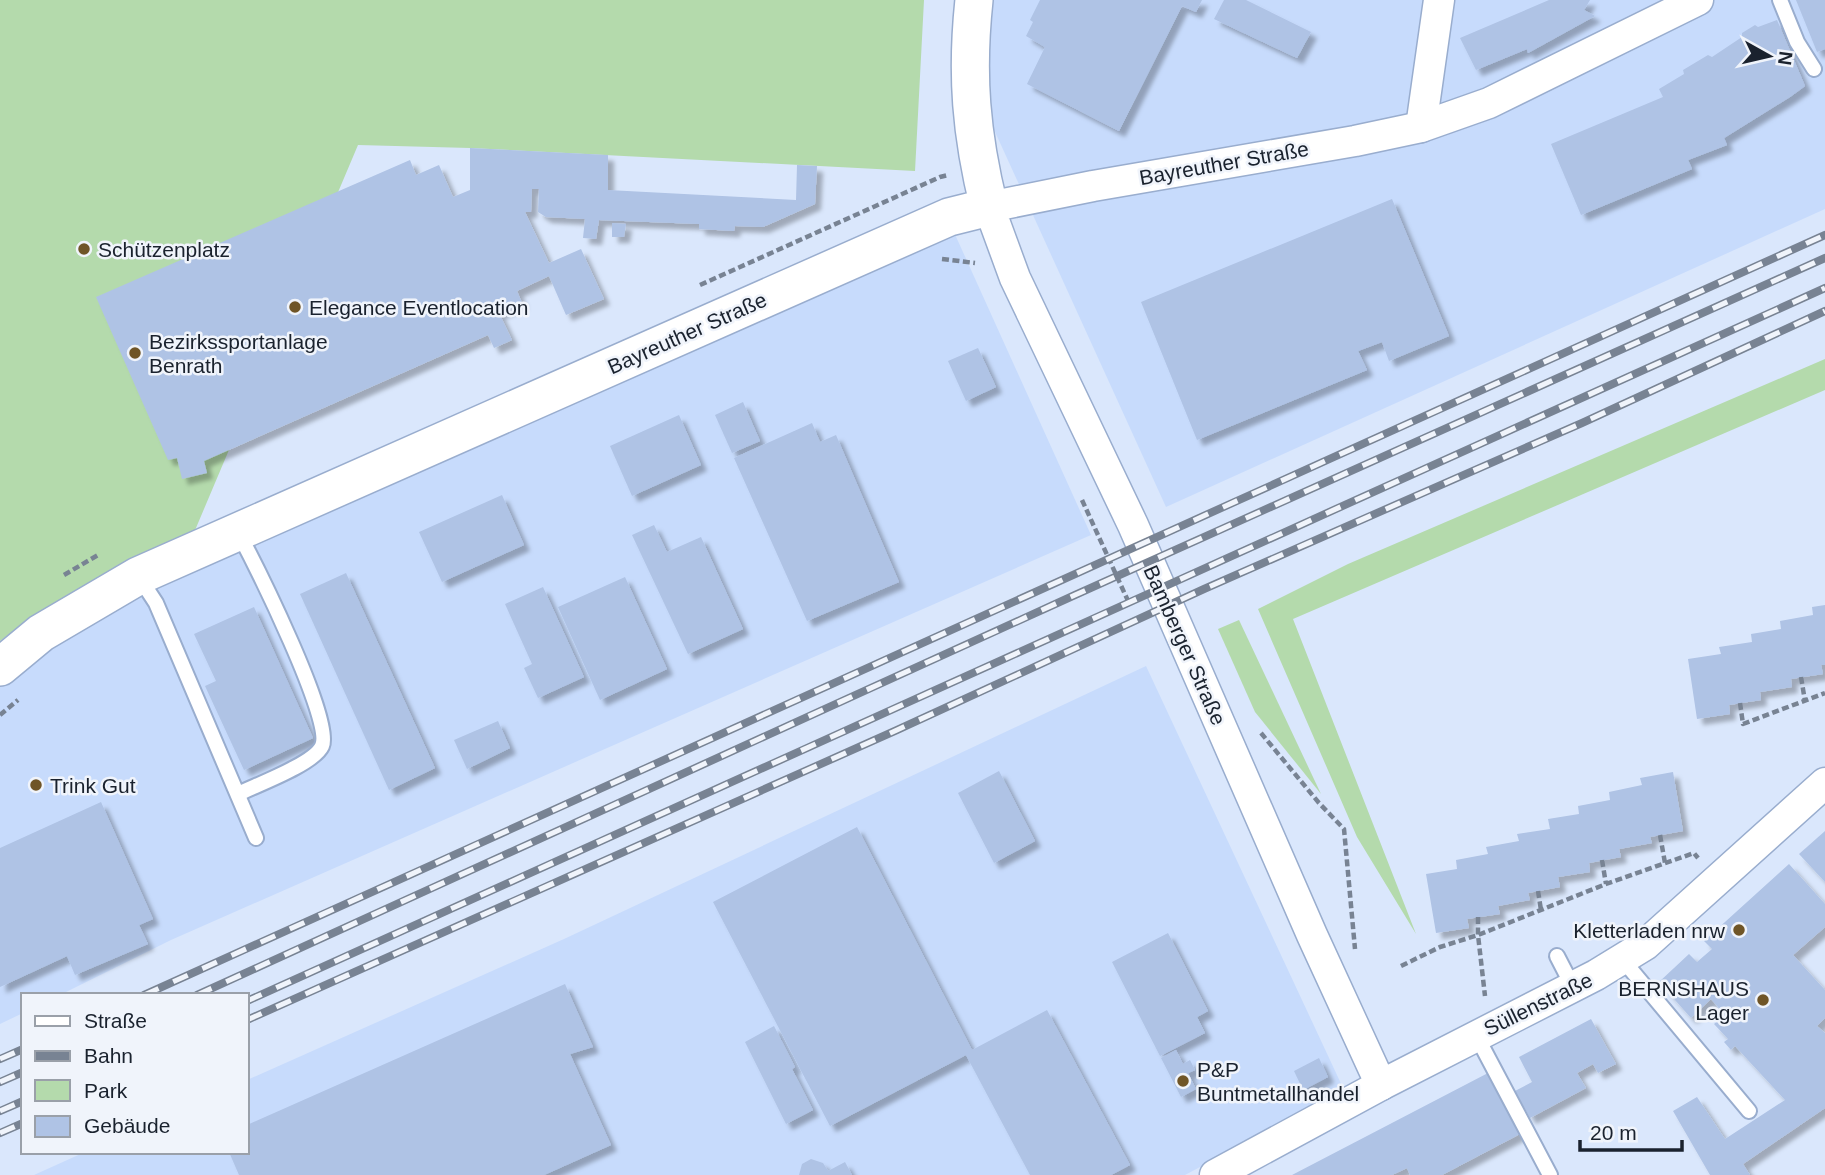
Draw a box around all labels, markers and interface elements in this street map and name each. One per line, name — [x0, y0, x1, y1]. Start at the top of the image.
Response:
north arrow — [1734, 21, 1804, 91]
text: N — [1774, 50, 1797, 67]
street label: Bayreuther Straße — [1138, 137, 1310, 189]
place label: Schützenplatz — [98, 238, 230, 261]
marker: Schützenplatz — [76, 241, 92, 257]
street label: Bayreuther Straße — [604, 288, 770, 378]
place label: Elegance Eventlocation — [309, 296, 529, 319]
marker: Elegance Eventlocation — [287, 299, 303, 315]
place label: Bezirkssportanlage Benrath — [149, 330, 328, 377]
marker: Bezirkssportanlage Benrath — [127, 345, 143, 361]
street label: Bamberger Straße — [1139, 561, 1231, 729]
place label: Trink Gut — [50, 774, 136, 797]
marker: Trink Gut — [28, 777, 44, 793]
place label: Kletterladen nrw — [1573, 919, 1726, 942]
marker: Kletterladen nrw — [1731, 922, 1747, 938]
street label: Süllenstraße — [1480, 968, 1596, 1040]
place label: BERNSHAUS Lager — [1618, 977, 1749, 1024]
marker: BERNSHAUS Lager — [1755, 992, 1771, 1008]
legend — [21, 993, 248, 1154]
text: Straße — [84, 1009, 147, 1032]
text: Bahn — [84, 1044, 133, 1067]
place label: P&P Buntmetallhandel — [1197, 1058, 1359, 1105]
marker: P&P Buntmetallhandel — [1175, 1073, 1191, 1089]
text: Park — [84, 1079, 128, 1102]
scale bar — [1580, 1108, 1682, 1152]
text: Gebäude — [84, 1114, 170, 1137]
text: 20 m — [1590, 1121, 1637, 1144]

